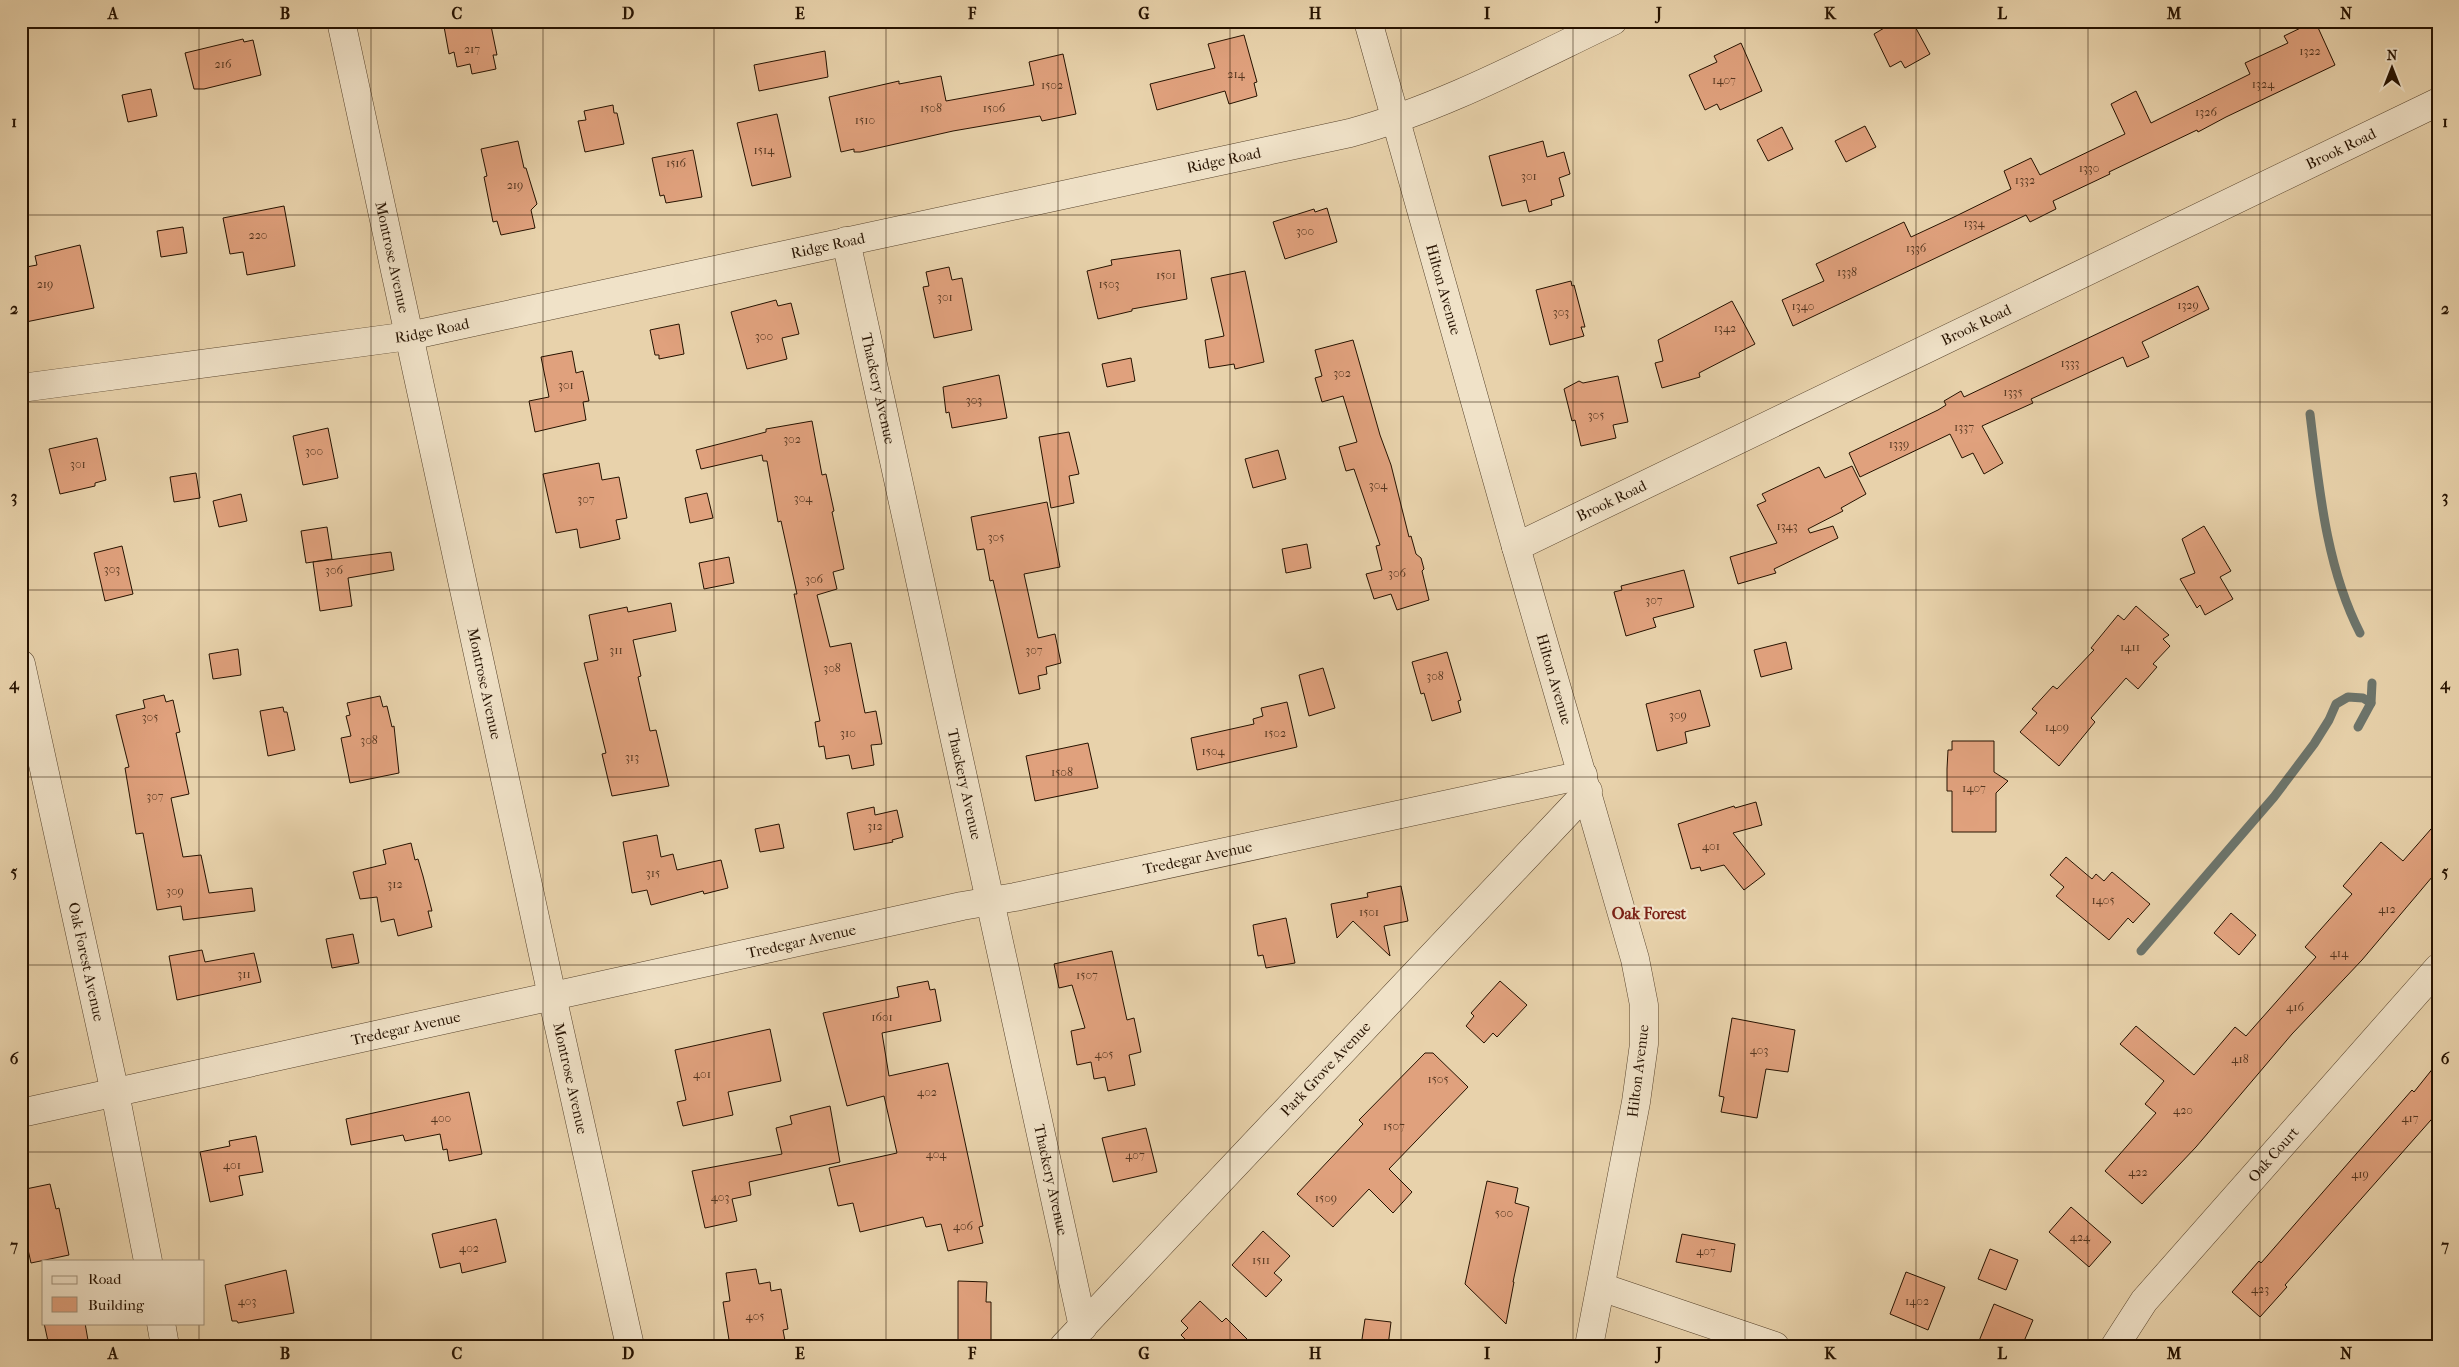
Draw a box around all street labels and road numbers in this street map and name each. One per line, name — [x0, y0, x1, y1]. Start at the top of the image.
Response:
street label: Brook Road — [2303, 124, 2380, 173]
street label: Ridge Road — [1185, 143, 1263, 177]
street label: Montrose Avenue — [371, 200, 413, 315]
street label: Ridge Road — [789, 229, 867, 262]
street label: Hilton Avenue — [1422, 242, 1465, 338]
street label: Brook Road — [1938, 300, 2015, 349]
street label: Ridge Road — [394, 314, 472, 347]
street label: Thackery Avenue — [857, 331, 899, 446]
street label: Brook Road — [1574, 476, 1650, 525]
street label: Montrose Avenue — [464, 626, 505, 742]
street label: Hilton Avenue — [1533, 632, 1576, 727]
street label: Thackery Avenue — [944, 727, 986, 842]
street label: Tredegar Avenue — [1141, 837, 1255, 878]
street label: Oak Forest Avenue — [64, 901, 108, 1024]
street label: Tredegar Avenue — [745, 920, 858, 962]
street label: Tredegar Avenue — [349, 1007, 463, 1049]
street label: Park Grove Avenue — [1277, 1017, 1375, 1120]
street label: Montrose Avenue — [549, 1021, 592, 1136]
street label: Hilton Avenue — [1623, 1023, 1653, 1119]
street label: Thackery Avenue — [1030, 1123, 1072, 1238]
street label: Oak Court — [2244, 1123, 2303, 1186]

